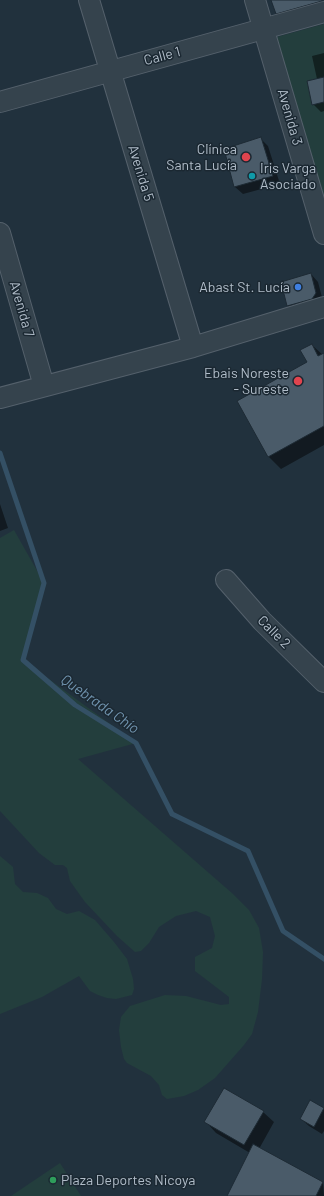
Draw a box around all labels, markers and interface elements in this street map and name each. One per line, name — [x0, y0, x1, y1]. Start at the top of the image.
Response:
street label: Calle 1 — [142, 43, 182, 69]
street label: Avenida 3 — [274, 87, 306, 147]
place label: Clínica Santa Lucía — [166, 141, 237, 174]
street label: Avenida 5 — [125, 143, 157, 203]
marker: Clínica Santa Lucía — [240, 151, 252, 163]
place label: Iris Varga Asociado — [260, 160, 316, 192]
marker: Iris Varga Asociado — [247, 171, 257, 181]
street label: Avenida 7 — [6, 279, 38, 339]
place label: Abast St. Lucía — [199, 279, 290, 295]
marker: Abast St. Lucía — [293, 282, 303, 292]
place label: Ebais Noreste - Sureste — [204, 365, 289, 398]
marker: Ebais Noreste - Sureste — [292, 375, 304, 387]
street label: Calle 2 — [254, 612, 294, 652]
water label: Quebrada Chío — [57, 670, 143, 738]
place label: Plaza Deportes Nicoya — [61, 1172, 195, 1188]
marker: Plaza Deportes Nicoya — [48, 1175, 58, 1185]

